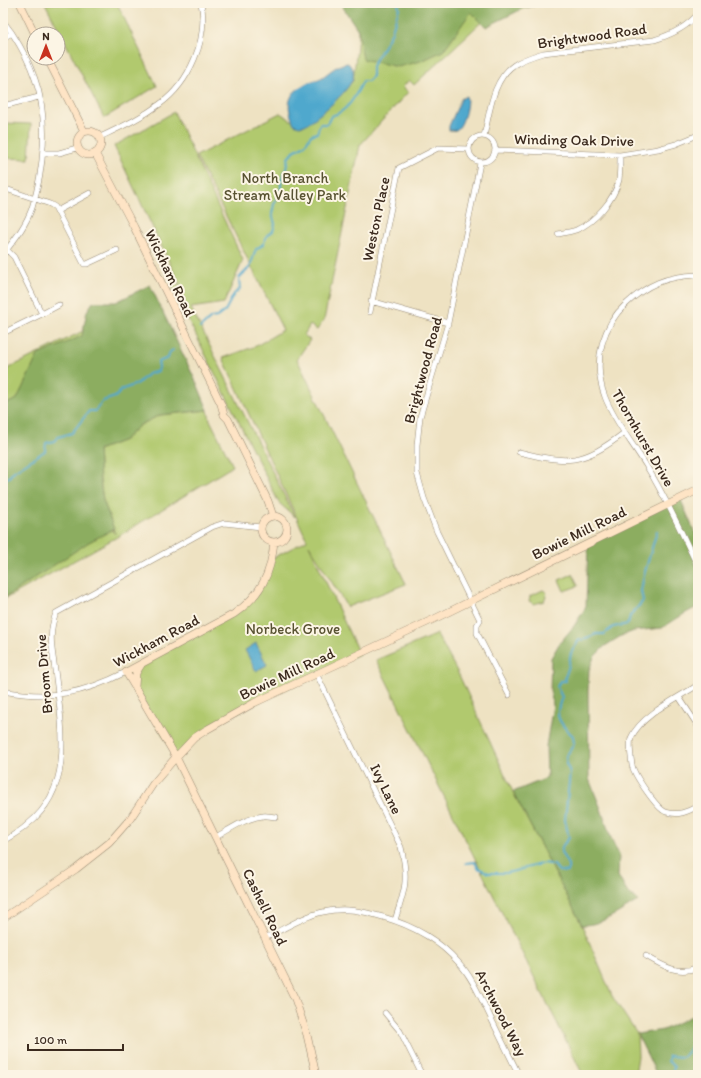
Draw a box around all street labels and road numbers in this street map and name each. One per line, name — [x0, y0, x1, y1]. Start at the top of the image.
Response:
street label: Brightwood Road — [536, 19, 648, 53]
street label: Winding Oak Drive — [514, 130, 634, 150]
street label: Weston Place — [358, 175, 394, 263]
street label: Wickham Road — [141, 226, 199, 320]
street label: Brightwood Road — [400, 314, 446, 425]
street label: Thornhurst Drive — [608, 386, 678, 490]
street label: Bowie Mill Road — [529, 502, 630, 564]
street label: Wickham Road — [110, 611, 202, 671]
street label: Broom Drive — [32, 633, 56, 715]
street label: Bowie Mill Road — [237, 644, 338, 704]
street label: Ivy Lane — [366, 761, 406, 817]
street label: Cashell Road — [239, 866, 291, 948]
street label: Archwood Way — [471, 967, 531, 1059]

